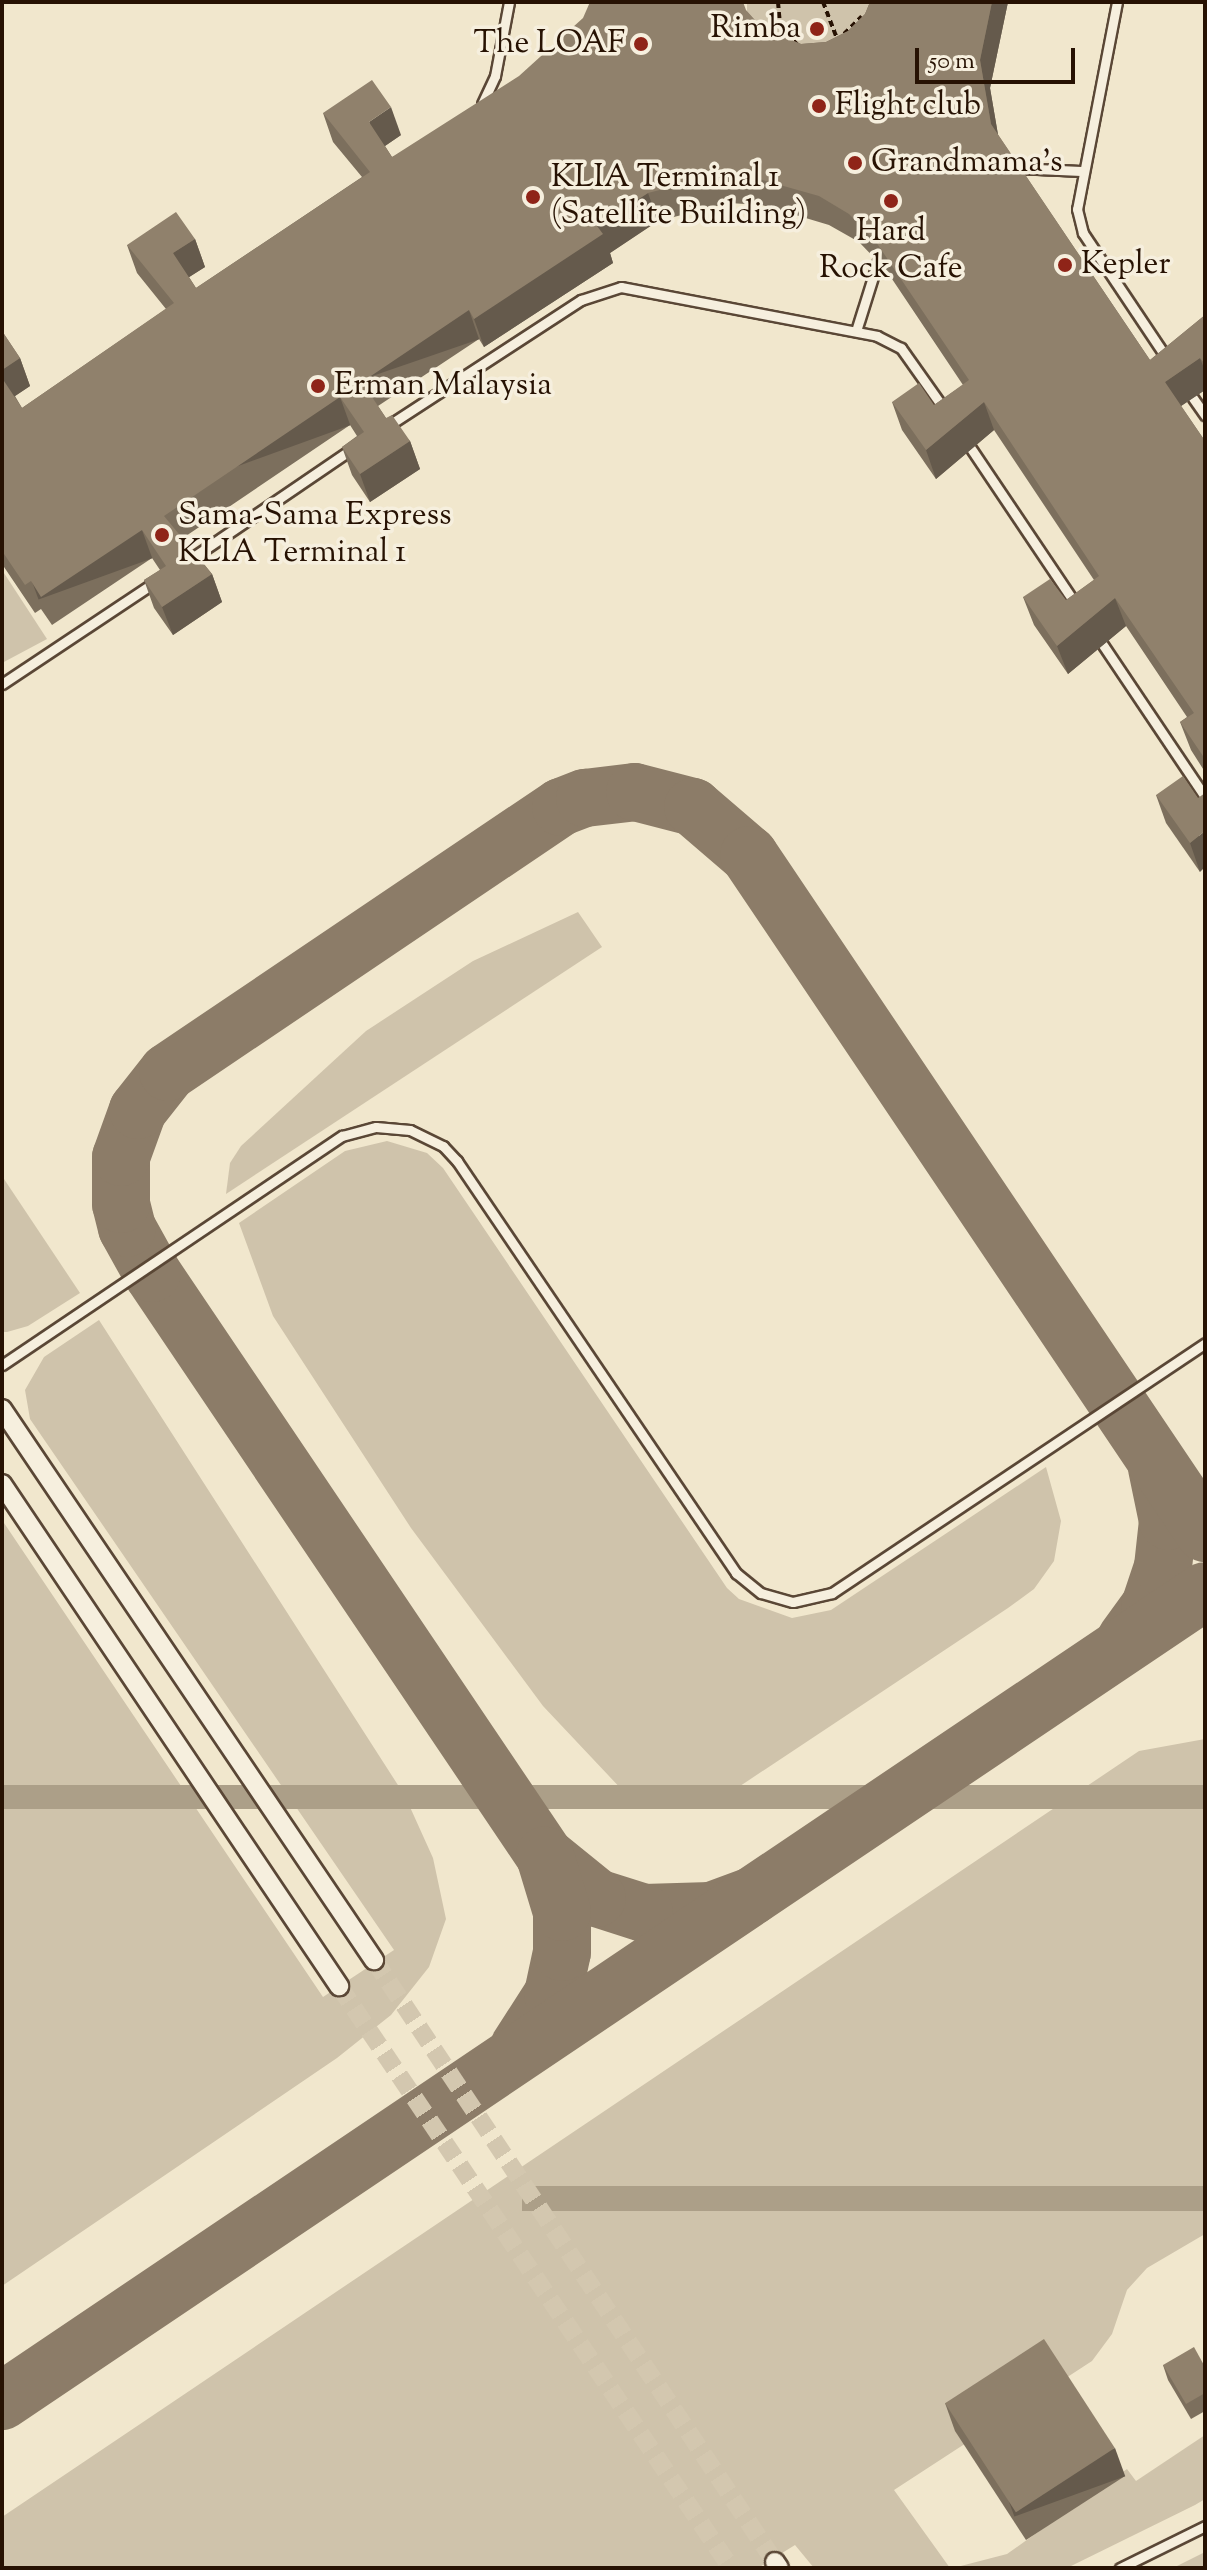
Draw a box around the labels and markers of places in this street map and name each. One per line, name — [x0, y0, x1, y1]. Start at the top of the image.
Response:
place label: Rimba — [711, 10, 801, 48]
marker: Rimba — [808, 20, 826, 38]
place label: The LOAF — [474, 25, 625, 63]
marker: The LOAF — [632, 35, 650, 53]
place label: Flight club — [835, 87, 981, 125]
marker: Flight club — [810, 97, 828, 115]
place label: Grandmama’s — [871, 144, 1063, 182]
marker: Grandmama’s — [846, 154, 864, 172]
place label: KLIA Terminal 1 (Satellite Building) — [551, 160, 806, 235]
marker: KLIA Terminal 1 (Satellite Building) — [522, 186, 544, 208]
marker: Hard Rock Cafe — [882, 192, 900, 210]
place label: Hard Rock Cafe — [819, 214, 963, 289]
place label: Kepler — [1081, 246, 1170, 284]
marker: Kepler — [1056, 256, 1074, 274]
place label: Erman Malaysia — [334, 367, 552, 405]
marker: Erman Malaysia — [309, 377, 327, 395]
place label: Sama-Sama Express KLIA Terminal 1 — [178, 498, 452, 573]
marker: Sama-Sama Express KLIA Terminal 1 — [153, 526, 171, 544]

